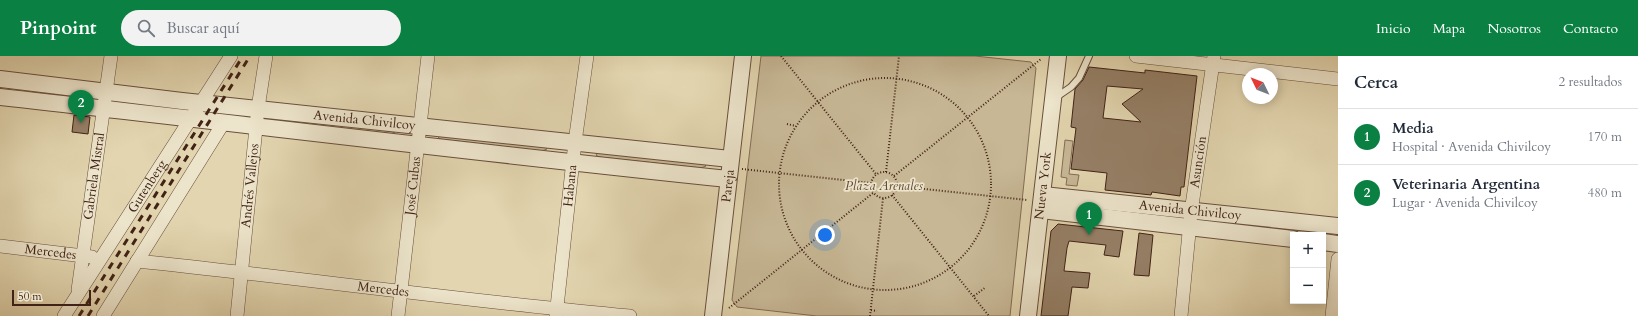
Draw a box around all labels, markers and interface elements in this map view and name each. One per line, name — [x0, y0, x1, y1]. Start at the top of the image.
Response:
search box — [121, 10, 401, 46]
text: Pinpoint — [20, 15, 97, 41]
icon: search — [135, 17, 157, 39]
text: Buscar aquí — [167, 18, 240, 38]
text: Inicio — [1376, 19, 1411, 38]
text: Mapa — [1433, 19, 1465, 38]
text: Nosotros — [1487, 19, 1541, 38]
text: Contacto — [1563, 19, 1618, 38]
north arrow — [1242, 68, 1278, 104]
text: Cerca — [1354, 71, 1398, 94]
text: 2 resultados — [1558, 73, 1622, 91]
pin: 2 — [68, 90, 94, 123]
street label: Avenida Chivilcoy — [313, 106, 417, 135]
text: Media — [1392, 118, 1434, 138]
text: 1 — [1364, 128, 1370, 146]
text: 170 m — [1588, 128, 1622, 146]
street label: Gabriela Mistral — [79, 131, 109, 221]
street label: Asunción — [1186, 134, 1211, 189]
text: Hospital · Avenida Chivilcoy — [1392, 138, 1551, 156]
street label: Andrés Vallejos — [237, 143, 263, 229]
street label: Nueva York — [1030, 151, 1056, 221]
street label: José Cubas — [400, 155, 425, 218]
street label: Gutenberg — [123, 156, 171, 216]
street label: Habana — [559, 163, 581, 208]
street label: Pareja — [717, 168, 739, 203]
text: Veterinaria Argentina — [1392, 174, 1540, 194]
park label: Plaza Arenales — [845, 177, 923, 195]
text: 2 — [1364, 184, 1370, 202]
text: 480 m — [1588, 184, 1622, 202]
text: Lugar · Avenida Chivilcoy — [1392, 194, 1538, 212]
street label: Avenida Chivilcoy — [1138, 196, 1242, 225]
pin: 1 — [1076, 202, 1102, 235]
your location — [815, 225, 835, 245]
map controls — [1290, 232, 1326, 304]
button: + — [1290, 232, 1326, 268]
street label: Mercedes — [24, 240, 77, 264]
button: − — [1290, 268, 1326, 304]
street label: Mercedes — [357, 277, 410, 301]
scale bar — [12, 288, 91, 307]
text: 50 m — [18, 289, 42, 304]

